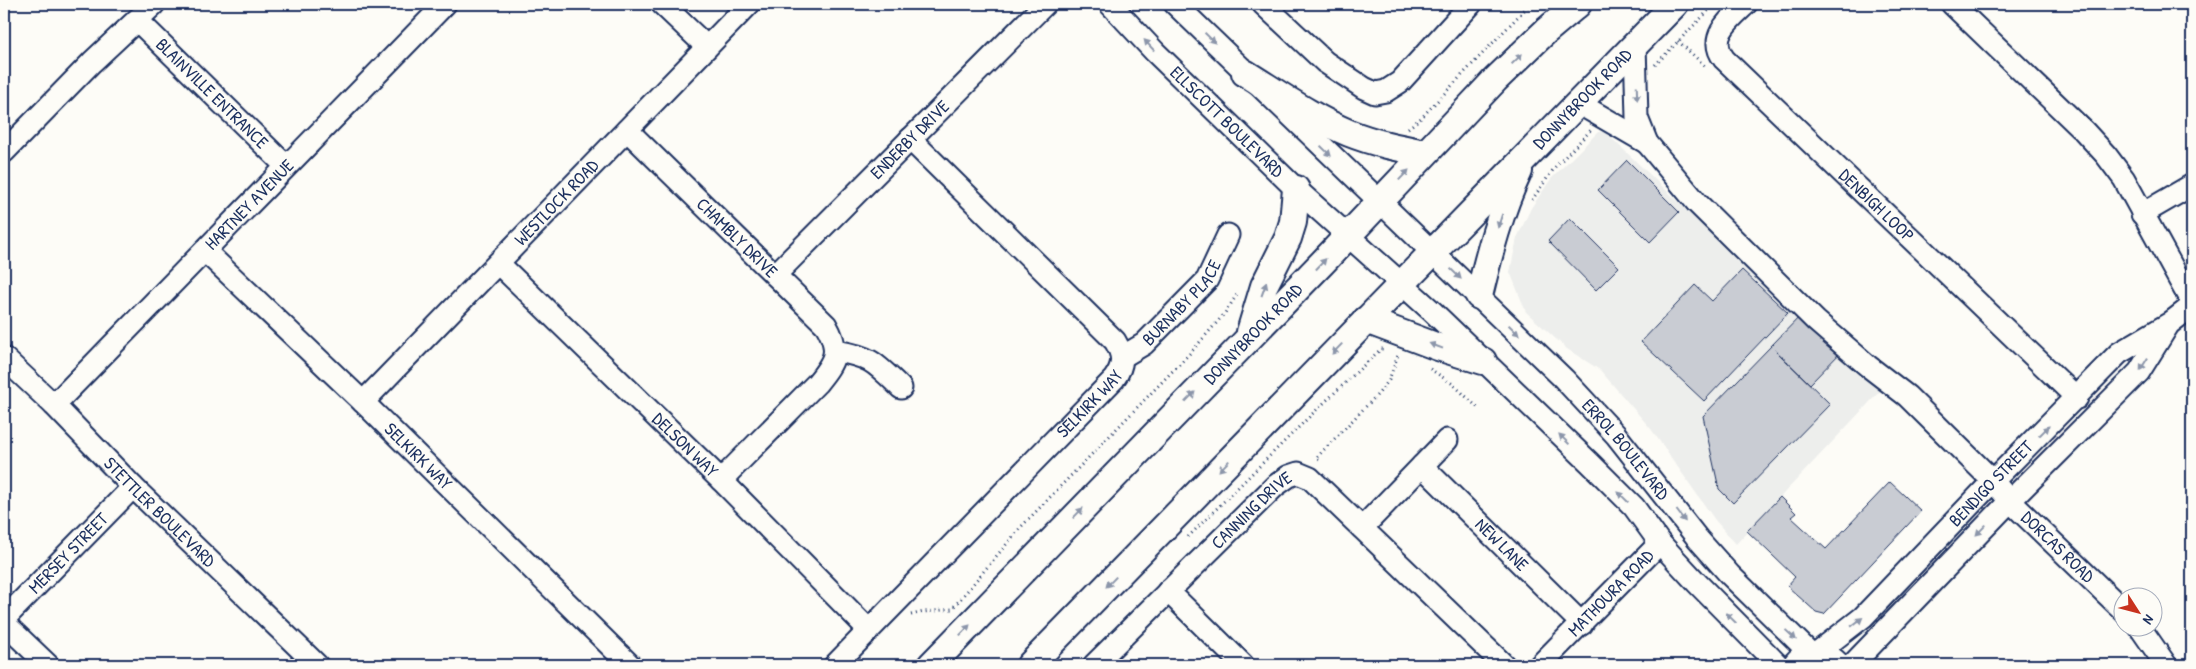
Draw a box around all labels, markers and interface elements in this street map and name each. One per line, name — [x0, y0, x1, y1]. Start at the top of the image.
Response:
street label: BLAINVILLE ENTRANCE — [150, 32, 274, 154]
one-way arrow — [1203, 32, 1215, 44]
one-way arrow — [1143, 39, 1155, 51]
street label: DONNYBROOK ROAD — [1527, 42, 1637, 155]
one-way arrow — [1511, 53, 1523, 65]
street label: ELLSCOTT BOULEVARD — [1165, 60, 1290, 183]
one-way arrow — [1633, 85, 1641, 101]
street label: ENDERBY DRIVE — [864, 94, 955, 185]
one-way arrow — [1320, 145, 1332, 157]
street label: HARTNEY AVENUE — [199, 153, 299, 255]
street label: WESTLOCK ROAD — [508, 153, 604, 251]
street label: DENBIGH LOOP — [1833, 163, 1920, 247]
one-way arrow — [1398, 169, 1410, 181]
street label: CHAMBLY DRIVE — [691, 192, 784, 283]
one-way arrow — [1496, 213, 1503, 228]
street label: BURNABY PLACE — [1136, 255, 1227, 351]
one-way arrow — [1315, 258, 1327, 270]
one-way arrow — [1450, 268, 1462, 280]
street label: DONNYBROOK ROAD — [1198, 277, 1308, 390]
one-way arrow — [1260, 281, 1268, 296]
one-way arrow — [1508, 324, 1520, 336]
one-way arrow — [1428, 342, 1443, 350]
one-way arrow — [1331, 343, 1343, 355]
one-way arrow — [2139, 357, 2149, 370]
street label: SELKIRK WAY — [1050, 365, 1129, 443]
one-way arrow — [1184, 391, 1196, 403]
street label: ERROL BOULEVARD — [1577, 393, 1676, 505]
street label: DELSON WAY — [647, 407, 724, 483]
street label: SELKIRK WAY — [379, 417, 458, 495]
one-way arrow — [2038, 425, 2050, 437]
one-way arrow — [1559, 433, 1571, 445]
street label: BENDIGO STREET — [1943, 434, 2039, 532]
street label: STETTLER BOULEVARD — [98, 451, 222, 573]
one-way arrow — [1218, 459, 1230, 471]
street label: CANNING DRIVE — [1205, 465, 1297, 555]
one-way arrow — [1617, 491, 1629, 503]
street label: DORCAS ROAD — [2016, 505, 2101, 588]
street label: MERSEY STREET — [22, 506, 114, 599]
one-way arrow — [1071, 508, 1083, 520]
one-way arrow — [1675, 509, 1686, 522]
street label: NEW LANE — [1470, 512, 1534, 576]
one-way arrow — [1976, 523, 1988, 535]
street label: MATHOURA ROAD — [1562, 543, 1659, 642]
one-way arrow — [1105, 576, 1117, 588]
north arrow — [2114, 586, 2164, 636]
text: N — [2139, 611, 2159, 629]
one-way arrow — [1726, 612, 1738, 624]
one-way arrow — [1850, 616, 1863, 627]
one-way arrow — [959, 625, 971, 637]
one-way arrow — [1784, 629, 1796, 641]

